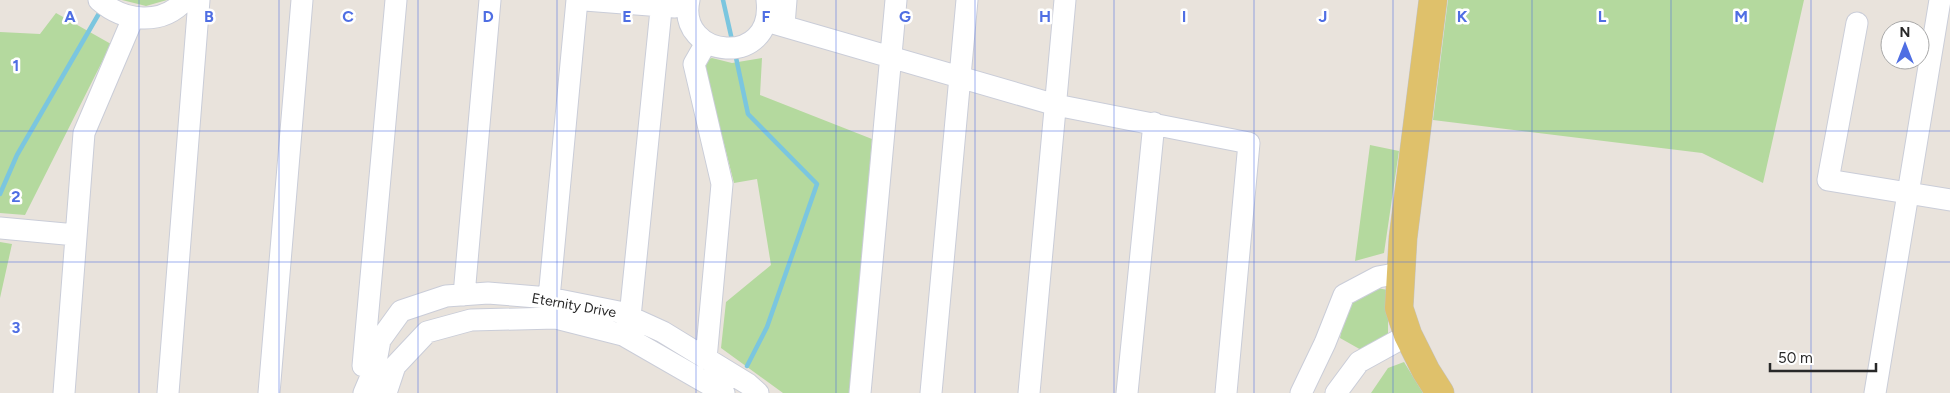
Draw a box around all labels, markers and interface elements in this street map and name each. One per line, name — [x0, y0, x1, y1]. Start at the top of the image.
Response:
text: A — [64, 7, 76, 26]
text: B — [204, 7, 214, 26]
text: C — [342, 7, 354, 26]
text: D — [482, 7, 494, 26]
text: E — [622, 7, 632, 26]
text: F — [762, 7, 771, 26]
text: G — [899, 7, 911, 26]
text: H — [1039, 7, 1051, 26]
text: I — [1182, 7, 1186, 26]
text: J — [1319, 7, 1327, 26]
text: K — [1457, 7, 1468, 26]
text: L — [1598, 7, 1607, 26]
text: M — [1734, 7, 1748, 26]
north arrow — [1880, 20, 1930, 70]
text: N — [1900, 24, 1910, 41]
text: 1 — [13, 56, 19, 75]
text: 2 — [11, 187, 21, 206]
street label: Eternity Drive — [530, 290, 618, 321]
text: 3 — [12, 318, 21, 337]
scale bar — [1770, 340, 1876, 372]
text: 50 m — [1778, 349, 1813, 367]

